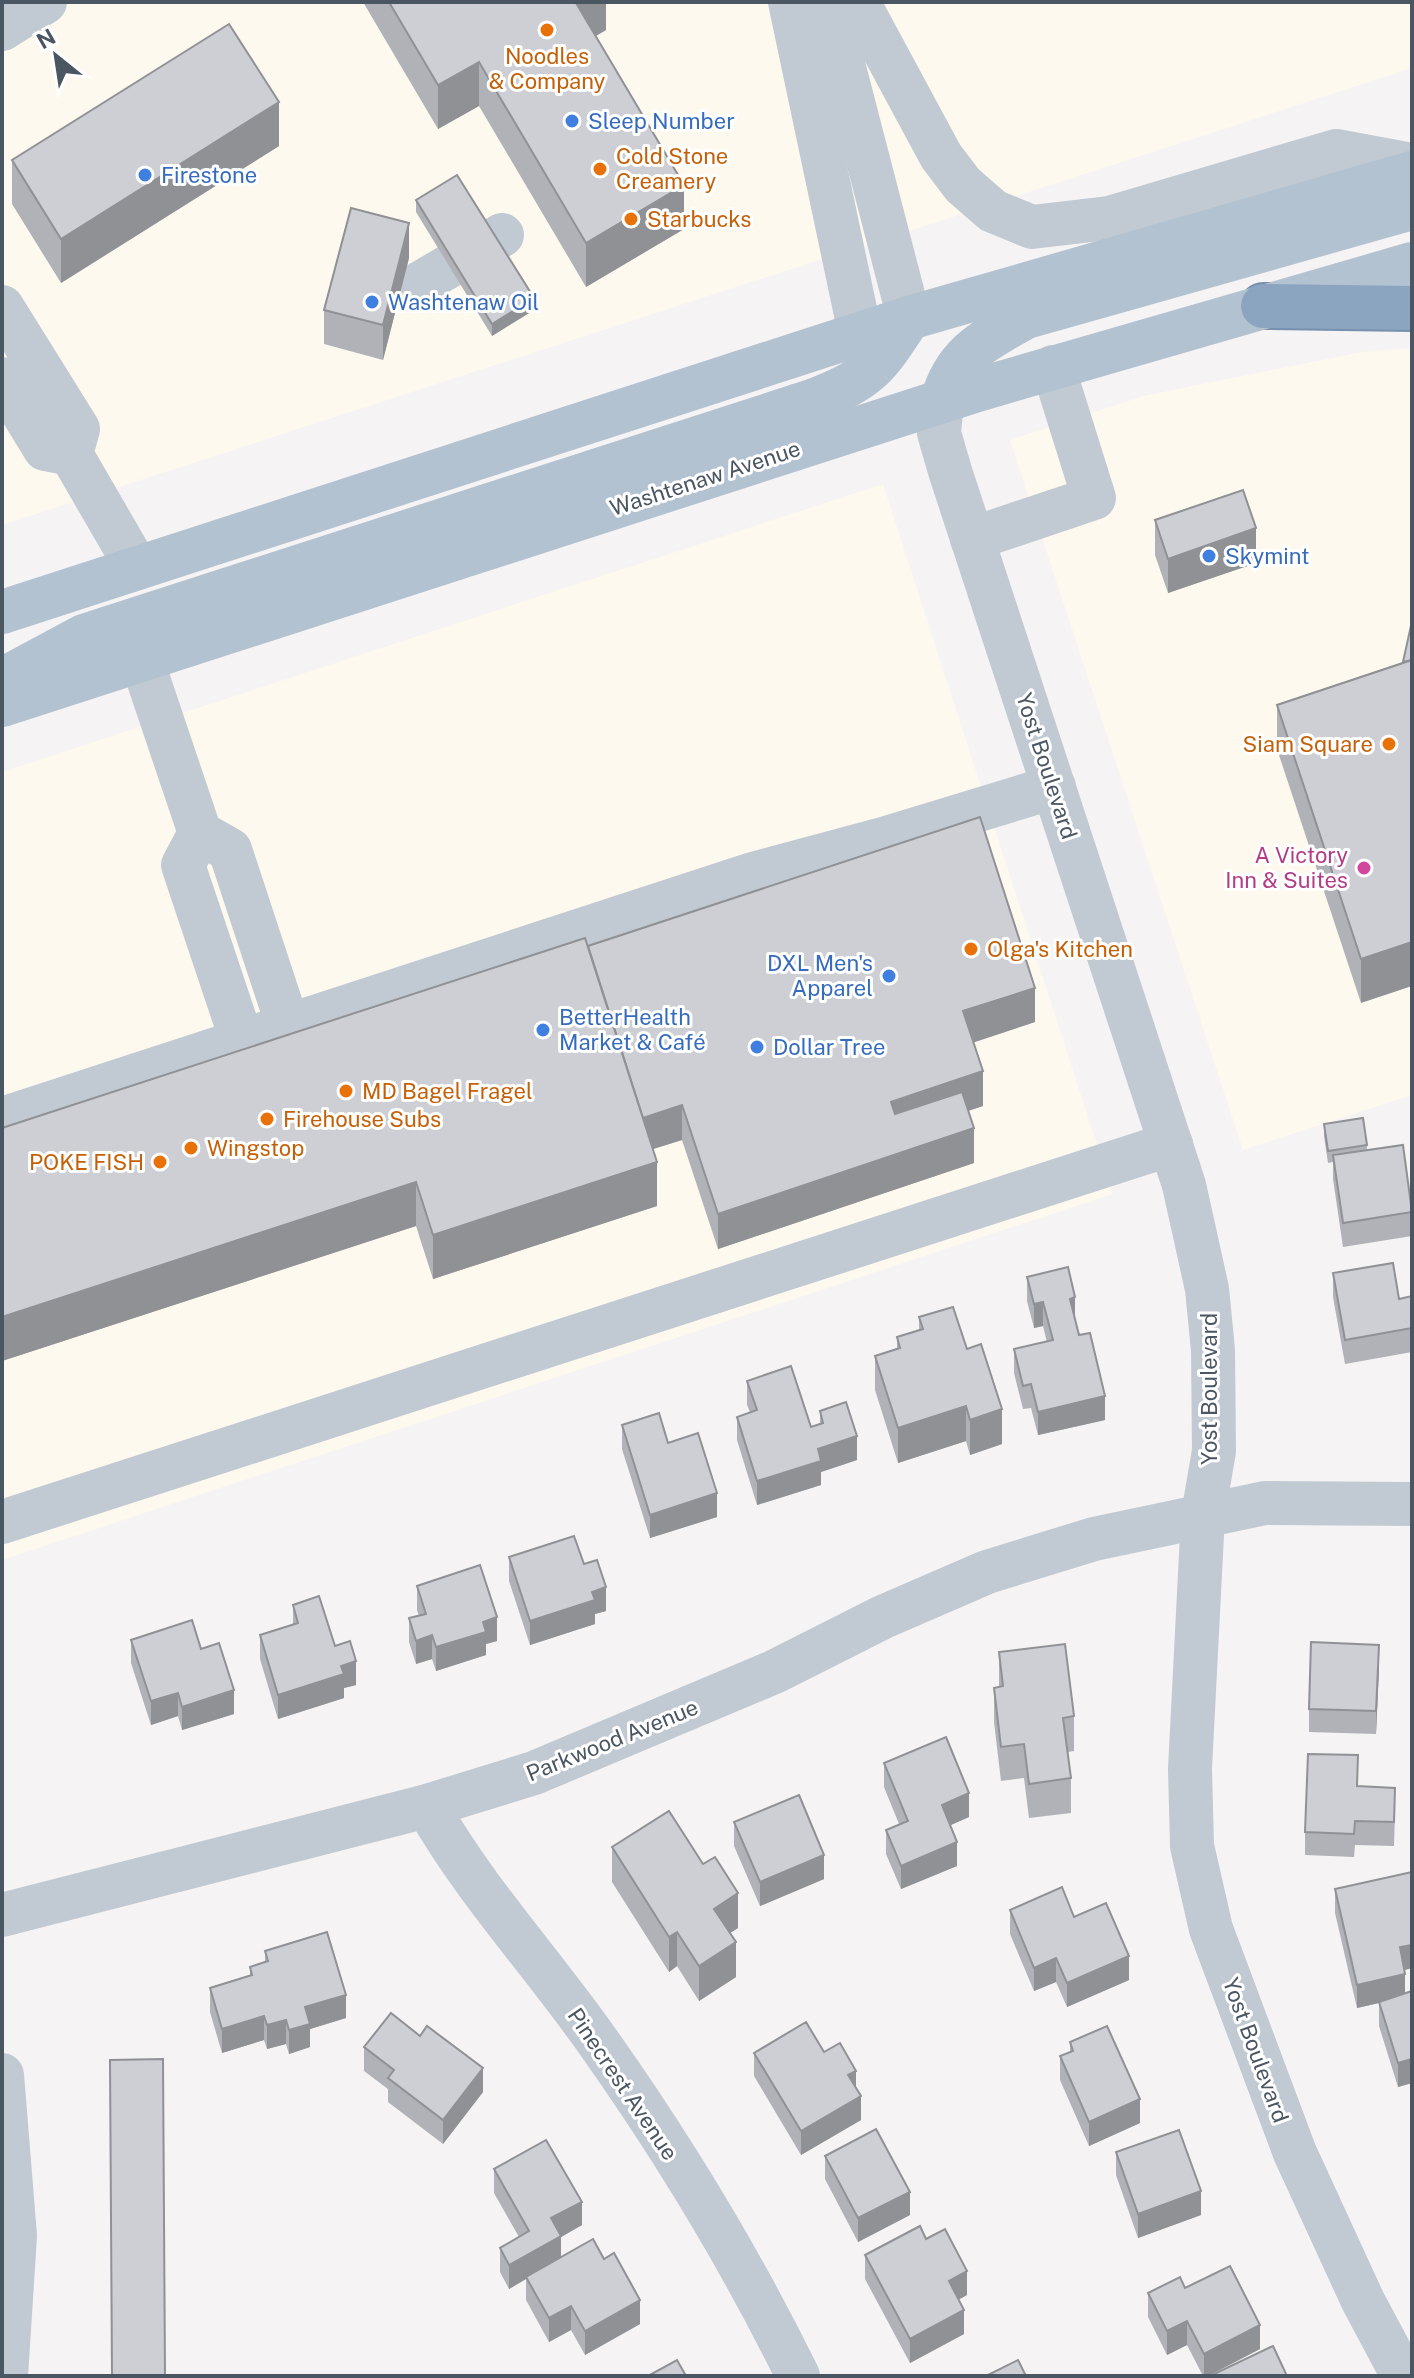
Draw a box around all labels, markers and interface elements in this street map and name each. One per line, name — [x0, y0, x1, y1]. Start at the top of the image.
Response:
north arrow — [16, 16, 96, 96]
marker: Noodles & Company — [538, 21, 556, 39]
text: N — [32, 23, 60, 54]
place label: Noodles & Company — [489, 43, 606, 94]
place label: Sleep Number — [588, 108, 735, 134]
marker: Sleep Number — [563, 112, 581, 130]
place label: Cold Stone Creamery — [616, 143, 728, 194]
marker: Cold Stone Creamery — [591, 160, 609, 178]
place label: Firestone — [161, 162, 257, 188]
marker: Firestone — [136, 166, 154, 184]
place label: Starbucks — [647, 206, 751, 232]
marker: Starbucks — [622, 210, 640, 228]
place label: Washtenaw Oil — [388, 289, 539, 315]
marker: Washtenaw Oil — [363, 293, 381, 311]
street label: Washtenaw Avenue — [607, 435, 803, 521]
place label: Skymint — [1225, 543, 1310, 569]
marker: Skymint — [1200, 547, 1218, 565]
street label: Yost Boulevard — [1011, 690, 1083, 842]
place label: Siam Square — [1243, 731, 1373, 757]
marker: Siam Square — [1380, 735, 1398, 753]
place label: A Victory Inn & Suites — [1225, 842, 1348, 893]
marker: A Victory Inn & Suites — [1355, 859, 1373, 877]
place label: Olga's Kitchen — [987, 936, 1133, 962]
marker: Olga's Kitchen — [962, 940, 980, 958]
place label: DXL Men's Apparel — [767, 950, 873, 1001]
marker: DXL Men's Apparel — [880, 967, 898, 985]
place label: BetterHealth Market & Café — [559, 1004, 706, 1055]
marker: BetterHealth Market & Café — [534, 1021, 552, 1039]
place label: Dollar Tree — [773, 1034, 885, 1060]
marker: Dollar Tree — [748, 1038, 766, 1056]
place label: MD Bagel Fragel — [362, 1078, 533, 1104]
marker: MD Bagel Fragel — [337, 1082, 355, 1100]
place label: Firehouse Subs — [283, 1106, 441, 1132]
marker: Firehouse Subs — [258, 1110, 276, 1128]
place label: Wingstop — [207, 1135, 304, 1161]
marker: Wingstop — [182, 1139, 200, 1157]
place label: POKE FISH — [29, 1149, 144, 1175]
marker: POKE FISH — [151, 1153, 169, 1171]
street label: Yost Boulevard — [1196, 1313, 1222, 1465]
street label: Parkwood Avenue — [522, 1694, 702, 1786]
street label: Yost Boulevard — [1218, 1974, 1294, 2126]
street label: Pinecrest Avenue — [563, 2003, 683, 2165]

